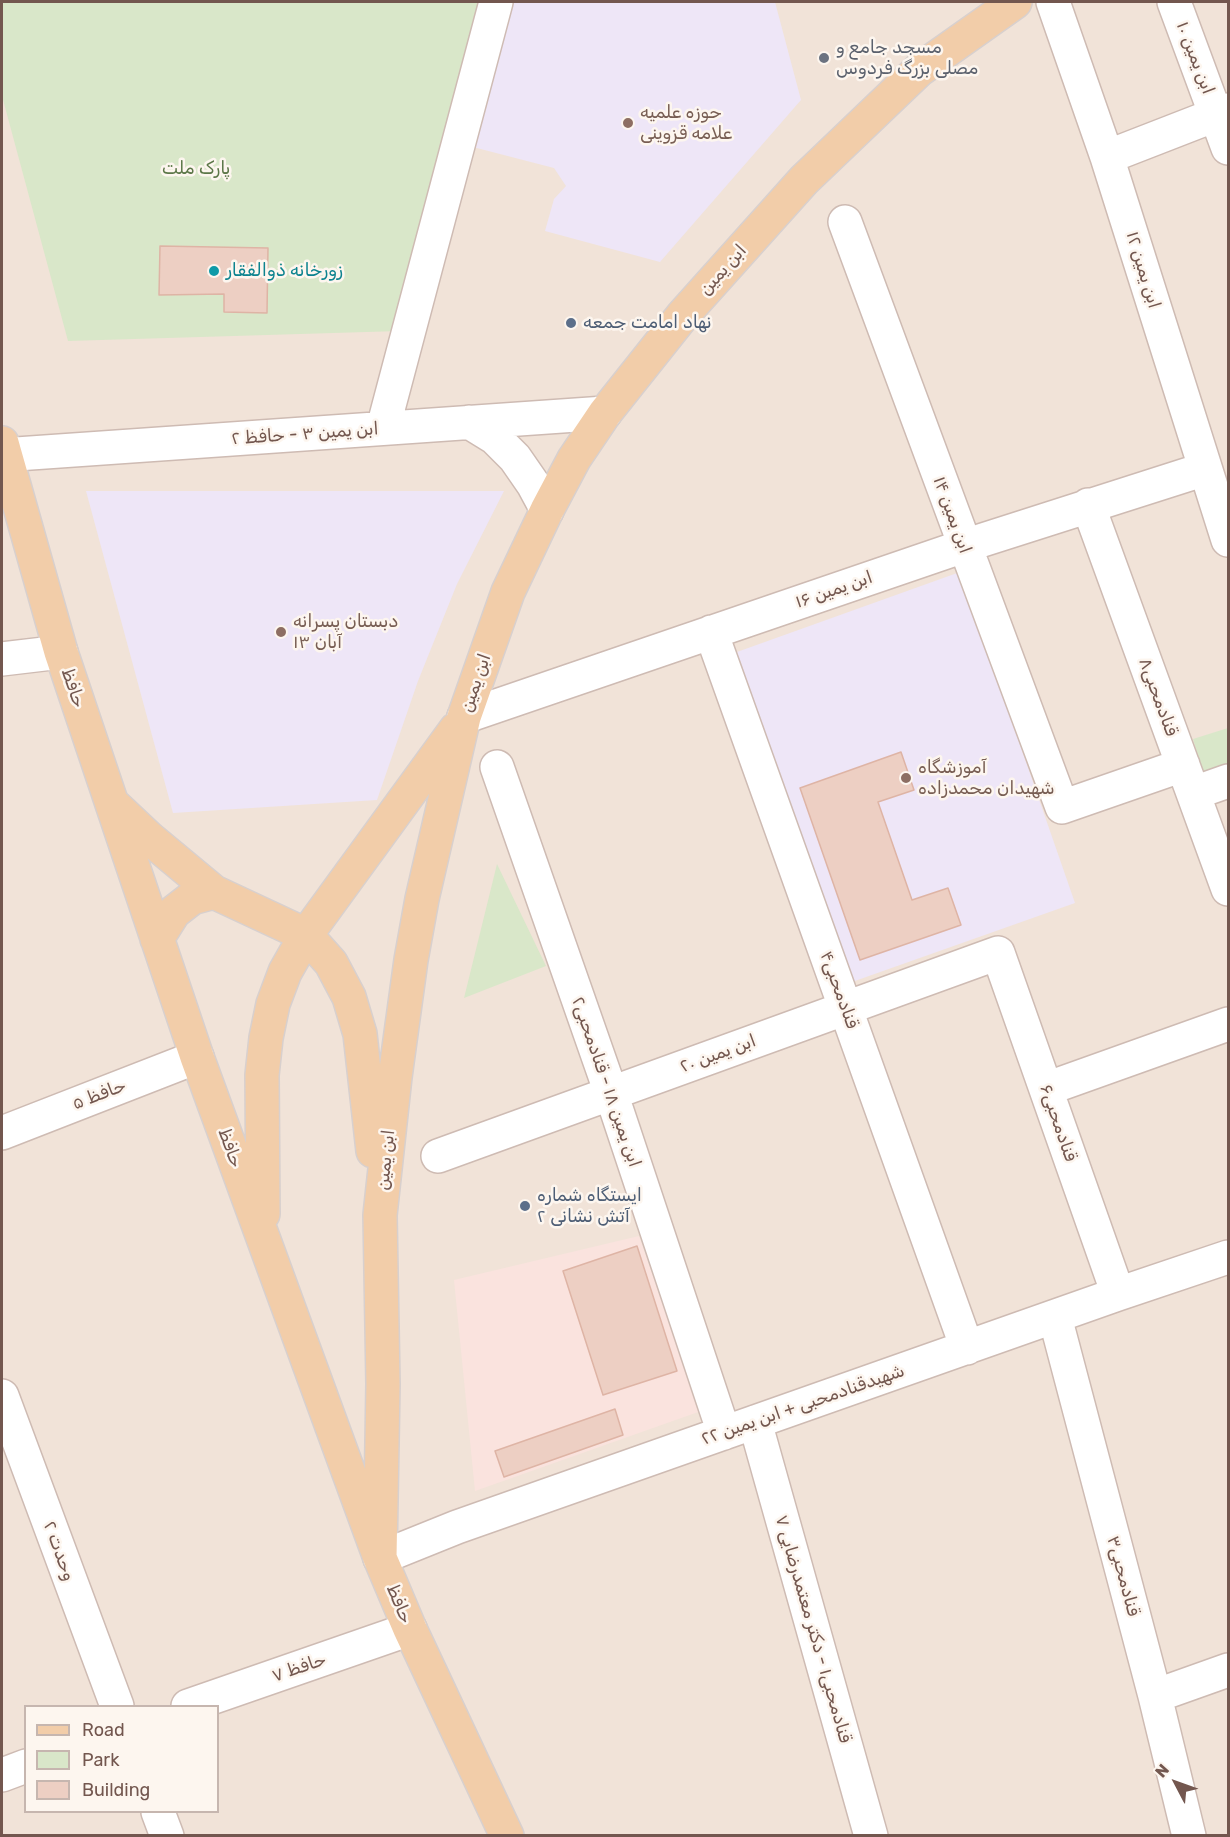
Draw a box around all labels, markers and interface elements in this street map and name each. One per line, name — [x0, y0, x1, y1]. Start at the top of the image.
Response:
street label: ابن یمین ۱۰ — [1171, 19, 1219, 97]
place label: مسجد جامع و مصلی بزرگ فردوس — [836, 37, 978, 80]
marker: مسجد جامع و مصلی بزرگ فردوس — [817, 51, 831, 65]
place label: حوزه علمیه علامه قزوینی — [640, 102, 732, 144]
marker: حوزه علمیه علامه قزوینی — [621, 116, 635, 130]
park label: پارک ملت — [162, 158, 230, 180]
street label: ابن یمین ۱۲ — [1121, 229, 1165, 311]
street label: ابن یمین — [695, 240, 751, 300]
place label: زورخانه ذوالفقار — [226, 260, 343, 282]
marker: زورخانه ذوالفقار — [207, 264, 221, 278]
place label: نهاد امامت جمعه — [583, 312, 712, 334]
marker: نهاد امامت جمعه — [564, 316, 578, 330]
street label: ابن یمین ۳ - حافظ ۲ — [231, 418, 379, 450]
street label: ابن یمین ۱۴ — [928, 473, 976, 557]
street label: ابن یمین ۱۶ — [793, 567, 875, 613]
place label: دبستان پسرانه ۱۳ آبان — [293, 611, 398, 654]
marker: دبستان پسرانه ۱۳ آبان — [274, 625, 288, 639]
street label: ابن یمین — [456, 651, 496, 715]
street label: قنادمحبی۸ — [1134, 655, 1182, 739]
street label: حافظ — [56, 666, 90, 710]
place label: آموزشگاه شهیدان محمدزاده — [918, 757, 1055, 800]
marker: آموزشگاه شهیدان محمدزاده — [899, 771, 913, 785]
street label: قنادمحبی۴ — [815, 948, 863, 1032]
street label: ابن یمین ۱۸ - قنادمحبی۲ — [567, 994, 645, 1170]
street label: ابن یمین ۲۰ — [677, 1030, 759, 1078]
street label: حافظ ۵ — [69, 1075, 129, 1115]
street label: قنادمحبی۶ — [1035, 1082, 1081, 1164]
street label: حافظ — [213, 1125, 247, 1171]
street label: ابن یمین — [372, 1129, 400, 1191]
place label: ایستگاه شماره ۲ آتش نشانی — [537, 1185, 642, 1228]
marker: ایستگاه شماره ۲ آتش نشانی — [518, 1199, 532, 1213]
street label: شهیدقنادمحبی + ابن یمین ۲۲ — [699, 1360, 907, 1450]
street label: قنادمحبی۱ - دکتر معتمدرضایی ۷ — [770, 1513, 856, 1745]
street label: وحدت ۲ — [38, 1518, 80, 1584]
street label: قنادمحبی۳ — [1102, 1533, 1144, 1619]
street label: حافظ — [381, 1581, 417, 1627]
street label: حافظ ۷ — [269, 1649, 329, 1687]
legend — [24, 1705, 219, 1813]
text: Road — [82, 1719, 125, 1741]
text: Park — [82, 1749, 119, 1771]
north arrow — [1146, 1753, 1206, 1813]
text: N — [1151, 1760, 1173, 1781]
text: Building — [82, 1779, 150, 1801]

